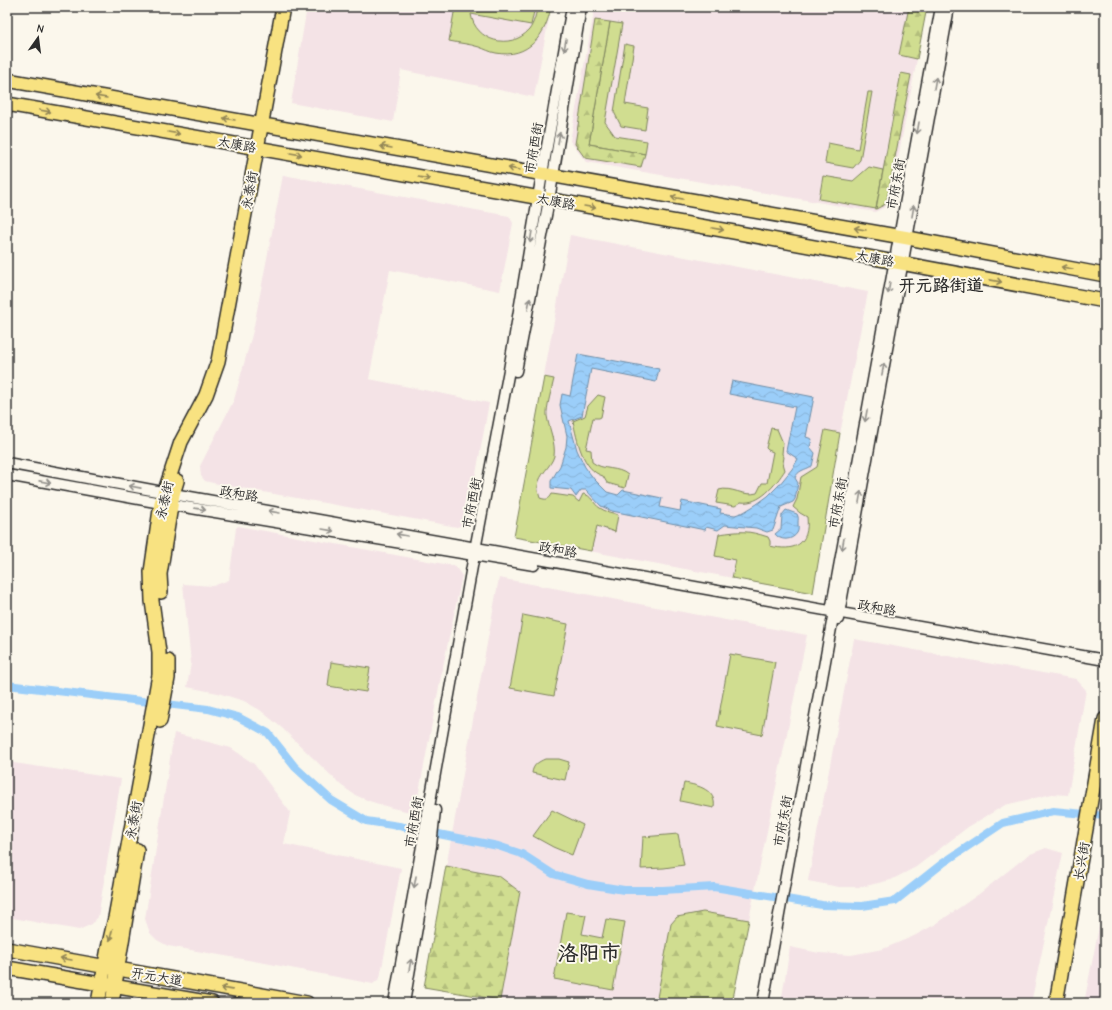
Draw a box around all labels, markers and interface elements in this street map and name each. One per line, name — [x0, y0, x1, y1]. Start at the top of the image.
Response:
north arrow — [18, 18, 58, 58]
text: N — [35, 22, 45, 36]
one-way arrow — [561, 38, 569, 51]
one-way arrow — [931, 77, 939, 90]
one-way arrow — [95, 92, 108, 100]
one-way arrow — [39, 107, 52, 115]
one-way arrow — [223, 115, 236, 123]
street label: 市府西街 — [522, 121, 545, 175]
one-way arrow — [914, 121, 922, 134]
one-way arrow — [167, 129, 180, 137]
one-way arrow — [555, 132, 563, 145]
street label: 太康路 — [216, 134, 257, 155]
one-way arrow — [380, 143, 393, 151]
one-way arrow — [289, 151, 302, 159]
street label: 市府东街 — [884, 157, 907, 211]
one-way arrow — [508, 165, 521, 173]
street label: 永泰街 — [239, 170, 260, 211]
one-way arrow — [417, 174, 430, 182]
street label: 太康路 — [535, 191, 576, 212]
one-way arrow — [671, 193, 684, 201]
one-way arrow — [583, 204, 596, 212]
one-way arrow — [909, 205, 917, 218]
one-way arrow — [854, 225, 867, 233]
one-way arrow — [711, 226, 724, 234]
one-way arrow — [527, 230, 535, 243]
street label: 太康路 — [854, 248, 895, 269]
one-way arrow — [1061, 264, 1074, 272]
district label: 开元路街道 — [899, 276, 984, 295]
one-way arrow — [990, 277, 1003, 285]
one-way arrow — [885, 281, 893, 294]
one-way arrow — [525, 298, 533, 311]
one-way arrow — [880, 363, 888, 376]
one-way arrow — [862, 409, 870, 422]
street label: 市府西街 — [459, 476, 484, 530]
street label: 市府东街 — [826, 476, 849, 530]
one-way arrow — [38, 478, 51, 486]
street label: 永泰街 — [153, 479, 176, 521]
one-way arrow — [128, 483, 141, 491]
street label: 政和路 — [218, 483, 259, 504]
one-way arrow — [856, 491, 864, 504]
one-way arrow — [193, 505, 206, 513]
one-way arrow — [268, 508, 281, 516]
one-way arrow — [321, 527, 334, 535]
one-way arrow — [396, 530, 409, 538]
one-way arrow — [839, 537, 847, 550]
street label: 政和路 — [537, 539, 578, 560]
street label: 政和路 — [856, 597, 897, 618]
street label: 市府东街 — [771, 794, 794, 848]
street label: 市府西街 — [402, 795, 425, 849]
street label: 永泰街 — [123, 800, 144, 841]
street label: 长兴街 — [1071, 841, 1092, 882]
one-way arrow — [411, 875, 419, 888]
one-way arrow — [107, 928, 114, 941]
district label: 洛阳市 — [558, 941, 621, 965]
one-way arrow — [60, 955, 73, 963]
one-way arrow — [407, 958, 415, 971]
street label: 开元大道 — [130, 965, 184, 988]
one-way arrow — [221, 984, 234, 992]

